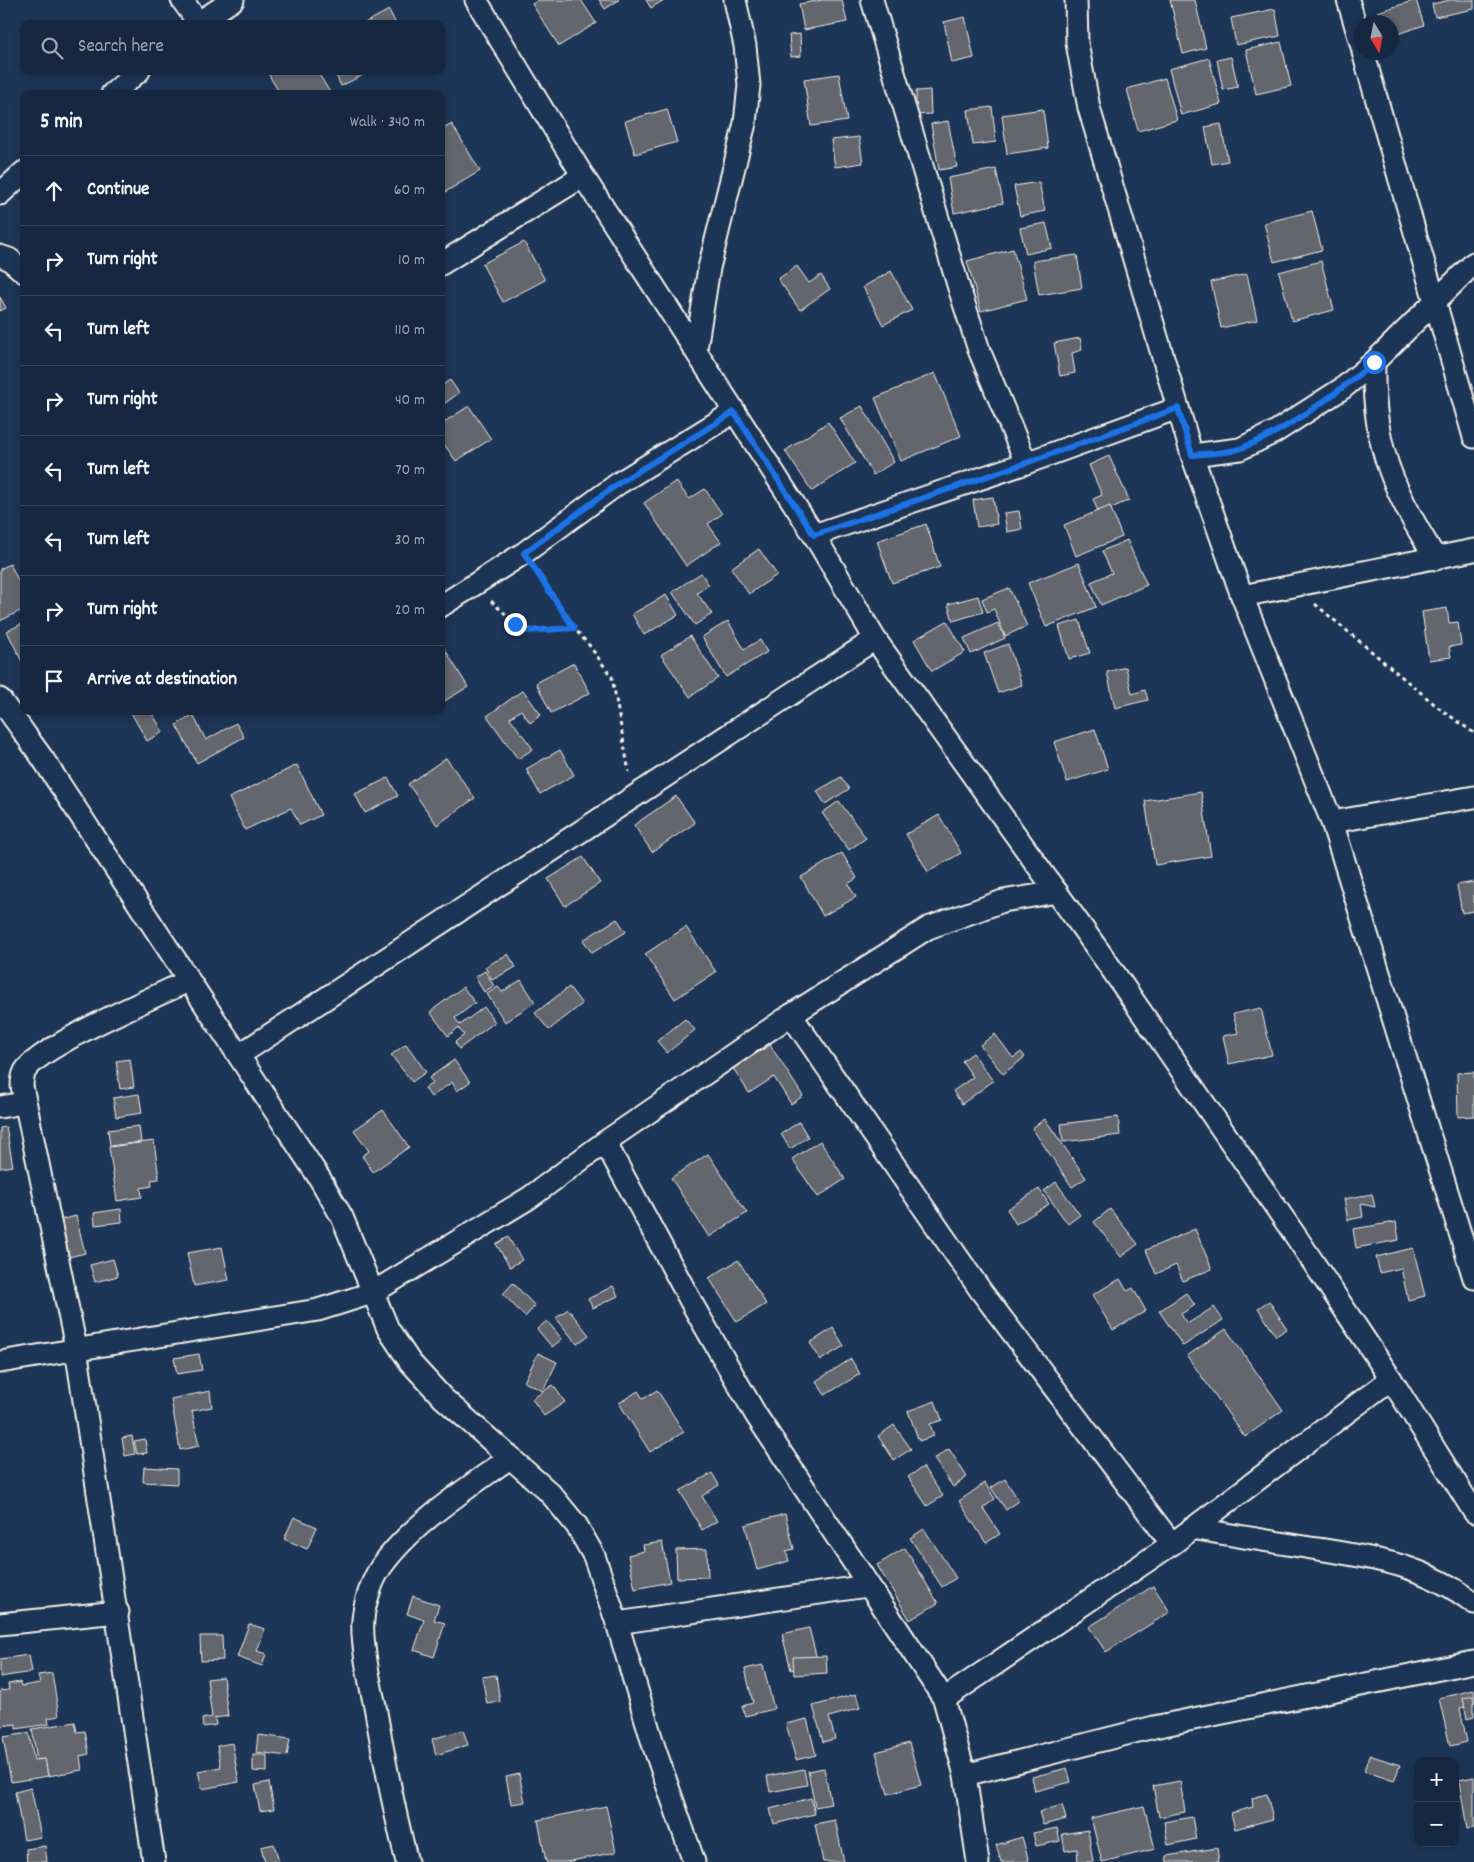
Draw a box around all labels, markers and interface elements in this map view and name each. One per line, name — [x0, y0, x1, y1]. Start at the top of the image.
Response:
north arrow — [1354, 15, 1399, 60]
search box — [20, 20, 445, 75]
icon: search — [38, 34, 66, 62]
text: Search here — [78, 34, 164, 61]
text: 5 min — [40, 108, 83, 138]
text: Walk · 340 m — [350, 111, 425, 134]
icon: ahead — [40, 177, 68, 205]
text: Continue — [87, 177, 149, 204]
text: 60 m — [394, 179, 425, 202]
icon: right — [40, 247, 68, 275]
text: Turn right — [87, 247, 158, 274]
text: 10 m — [398, 249, 425, 272]
icon: left — [40, 317, 68, 345]
text: Turn left — [87, 317, 150, 344]
text: 110 m — [395, 319, 425, 342]
route start — [1363, 351, 1386, 374]
icon: right — [40, 387, 68, 415]
text: Turn right — [87, 387, 158, 414]
text: 40 m — [395, 389, 425, 412]
icon: left — [40, 457, 68, 485]
text: Turn left — [87, 457, 150, 484]
text: 70 m — [395, 459, 425, 482]
icon: left — [40, 527, 68, 555]
text: Turn left — [87, 527, 150, 554]
text: 30 m — [395, 529, 425, 552]
icon: right — [40, 597, 68, 625]
text: Turn right — [87, 597, 158, 624]
text: 20 m — [395, 599, 425, 622]
route end — [504, 613, 527, 636]
icon: arrive — [40, 667, 68, 695]
text: Arrive at destination — [87, 667, 237, 694]
map controls — [1414, 1757, 1459, 1847]
button: + — [1414, 1757, 1459, 1802]
button: − — [1414, 1802, 1459, 1847]

